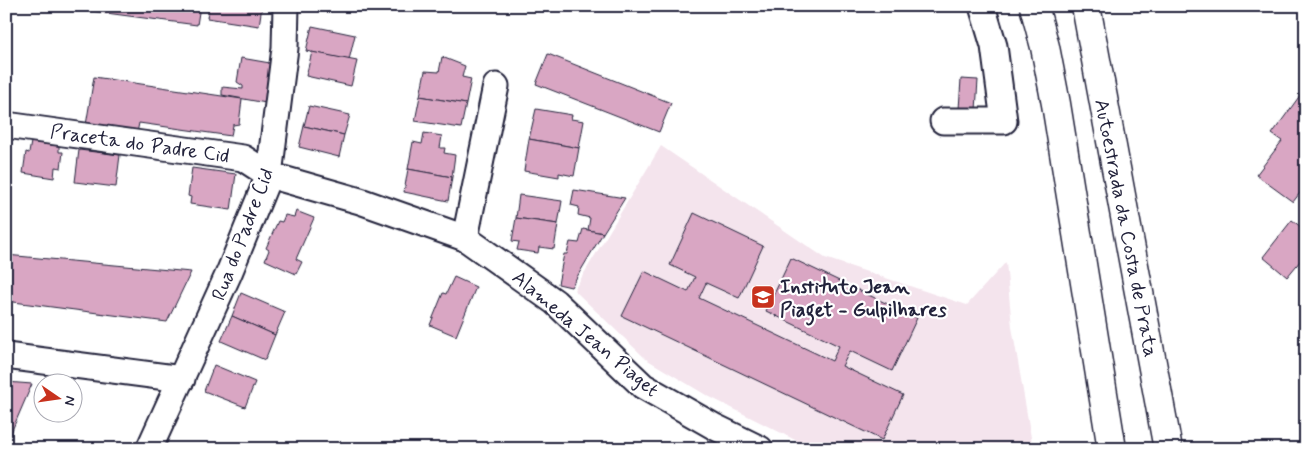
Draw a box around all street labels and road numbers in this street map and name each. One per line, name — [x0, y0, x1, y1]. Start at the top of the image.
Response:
street label: Autoestrada da Costa de Prata — [1087, 97, 1164, 360]
street label: Praceta do Padre Cid — [48, 119, 231, 170]
street label: Rua do Padre Cid — [206, 164, 281, 305]
street label: Alameda Jean Piaget — [506, 265, 664, 404]

